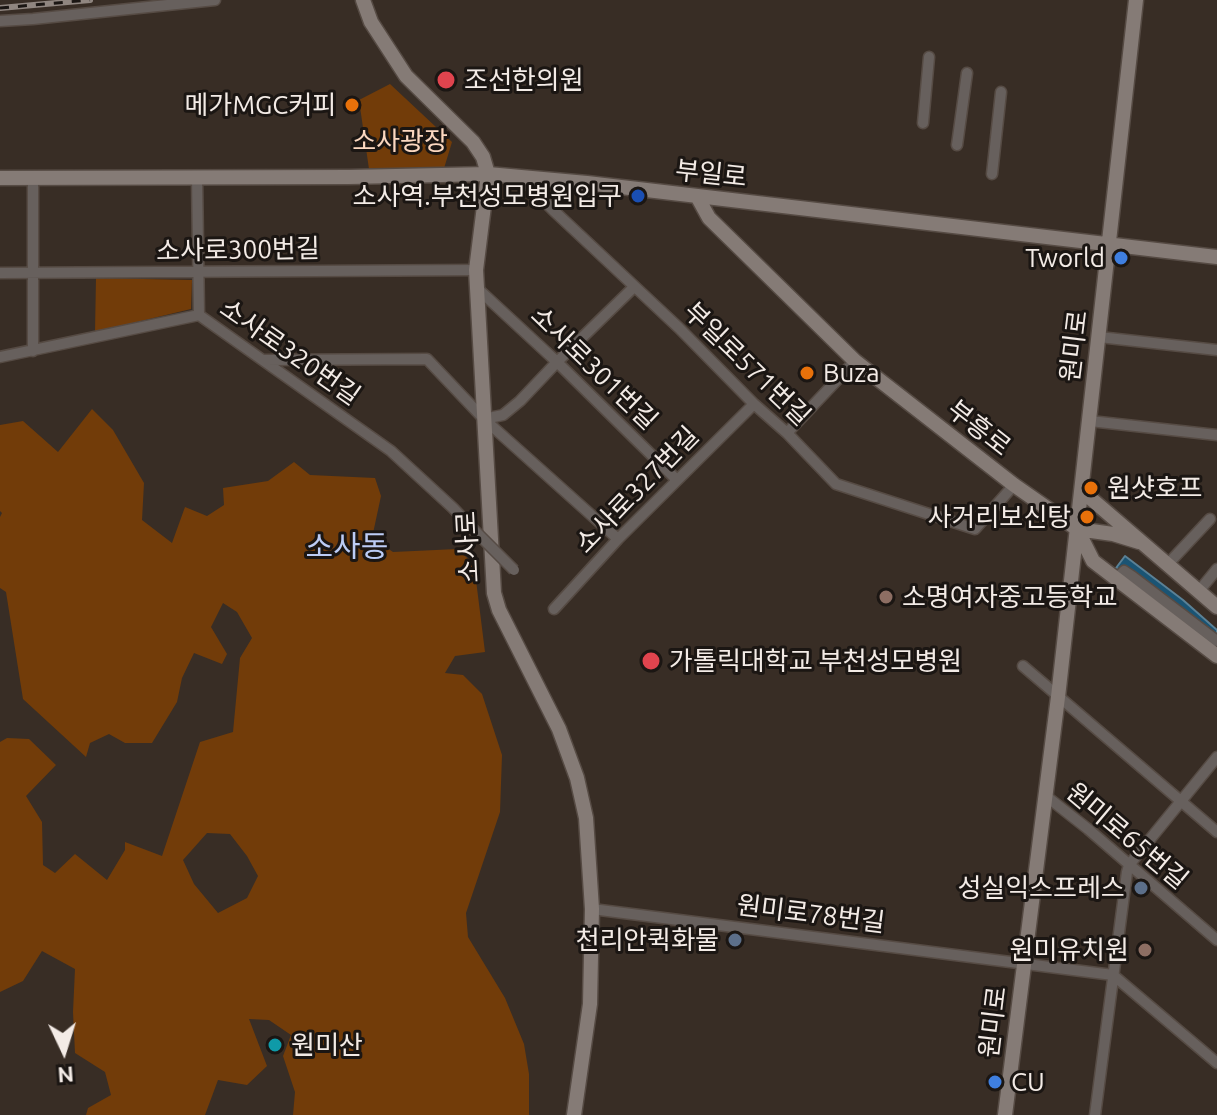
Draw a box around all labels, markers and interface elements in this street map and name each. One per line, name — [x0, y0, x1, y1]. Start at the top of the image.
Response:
place label: 조선한의원 — [464, 64, 584, 96]
marker: 조선한의원 — [435, 69, 457, 91]
place label: 메가MGC커피 — [185, 89, 336, 121]
marker: 메가MGC커피 — [343, 96, 361, 114]
park label: 소사광장 — [352, 125, 448, 157]
street label: 부일로 — [674, 155, 748, 193]
place label: 소사역.부천성모병원입구 — [352, 180, 622, 212]
marker: 소사역.부천성모병원입구 — [629, 187, 647, 205]
street label: 소사로300번길 — [156, 233, 320, 267]
place label: Tworld — [1025, 242, 1105, 274]
marker: Tworld — [1112, 249, 1130, 267]
street label: 소사로320번길 — [214, 292, 366, 412]
street label: 부일로571번길 — [677, 296, 817, 432]
street label: 소사로301번길 — [524, 300, 664, 436]
street label: 원미로 — [1054, 308, 1094, 384]
place label: Buza — [823, 357, 880, 389]
marker: Buza — [798, 364, 816, 382]
street label: 부흥로 — [941, 394, 1017, 462]
street label: 소사로327번길 — [569, 420, 705, 560]
place label: 원샷호프 — [1107, 472, 1203, 504]
marker: 원샷호프 — [1082, 479, 1100, 497]
place label: 사거리보신탕 — [927, 501, 1071, 533]
marker: 사거리보신탕 — [1078, 508, 1096, 526]
street label: 소사로 — [451, 510, 485, 584]
district label: 소사동 — [306, 529, 388, 565]
place label: 소명여자중고등학교 — [902, 581, 1117, 613]
marker: 소명여자중고등학교 — [877, 588, 895, 606]
place label: 가톨릭대학교 부천성모병원 — [669, 645, 962, 677]
marker: 가톨릭대학교 부천성모병원 — [640, 650, 662, 672]
street label: 원미로65번길 — [1060, 776, 1194, 896]
place label: 성실익스프레스 — [958, 872, 1125, 904]
marker: 성실익스프레스 — [1132, 879, 1150, 897]
street label: 원미로78번길 — [735, 889, 887, 939]
place label: 천리안퀵화물 — [575, 924, 719, 956]
marker: 천리안퀵화물 — [726, 931, 744, 949]
place label: 원미유치원 — [1009, 934, 1129, 966]
marker: 원미유치원 — [1136, 941, 1154, 959]
street label: 원미로 — [973, 984, 1013, 1060]
north arrow — [24, 1011, 104, 1091]
place label: 원미산 — [291, 1029, 363, 1061]
marker: 원미산 — [266, 1036, 284, 1054]
text: N — [57, 1062, 75, 1088]
place label: CU — [1011, 1066, 1045, 1098]
marker: CU — [986, 1073, 1004, 1091]

